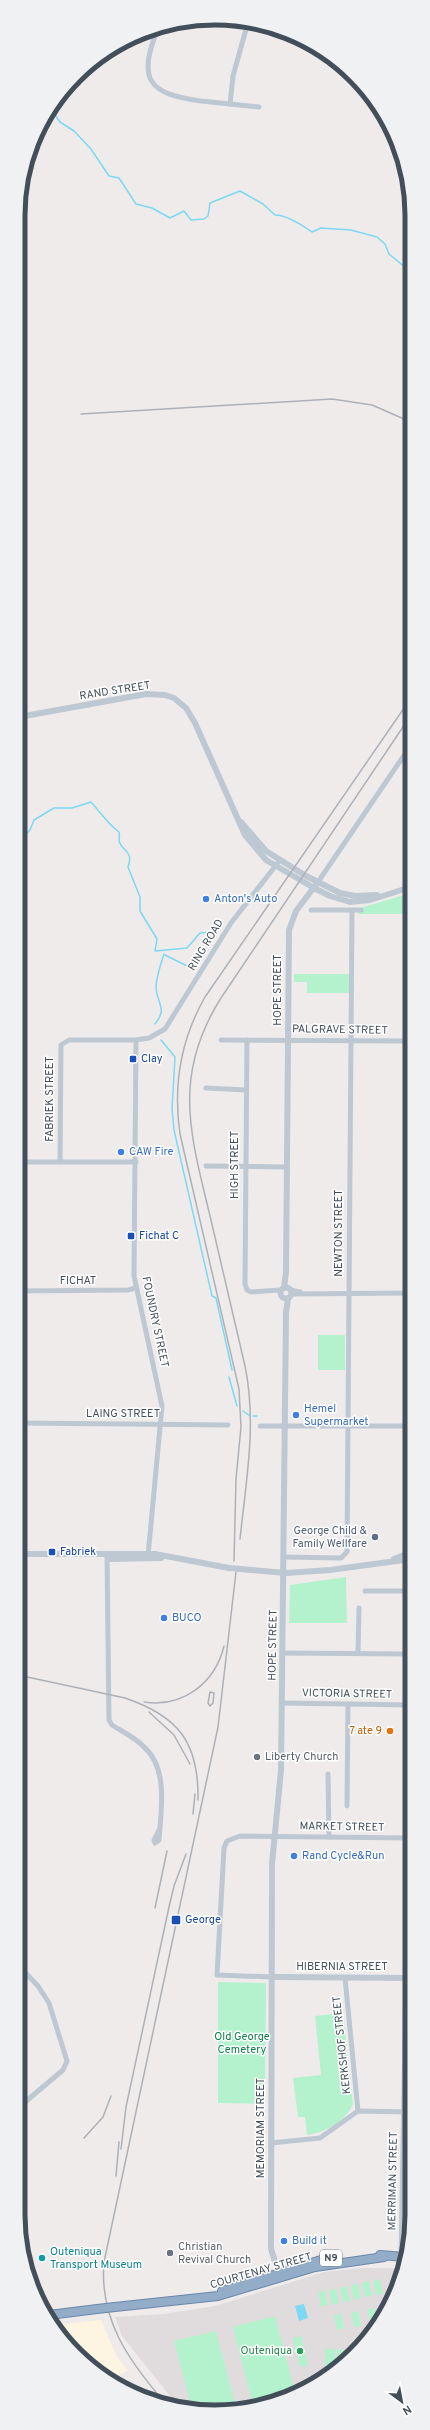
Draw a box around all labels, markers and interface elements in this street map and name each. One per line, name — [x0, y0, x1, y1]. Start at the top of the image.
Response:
street label: RAND STREET — [78, 678, 152, 704]
place label: Anton's Auto — [214, 892, 277, 906]
marker: Anton's Auto — [201, 894, 211, 904]
street label: RING ROAD — [185, 917, 227, 973]
street label: HOPE STREET — [271, 954, 285, 1026]
street label: PALGRAVE STREET — [292, 1022, 388, 1038]
place label: Clay — [141, 1052, 163, 1066]
marker: Clay — [128, 1054, 138, 1064]
street label: FABRIEK STREET — [43, 1056, 57, 1142]
street label: HIGH STREET — [228, 1131, 242, 1199]
place label: CAW Fire — [129, 1145, 173, 1159]
marker: CAW Fire — [116, 1147, 126, 1157]
street label: NEWTON STREET — [332, 1189, 346, 1277]
place label: Fichat C — [139, 1229, 179, 1243]
marker: Fichat C — [126, 1231, 136, 1241]
street label: FICHAT — [60, 1274, 96, 1288]
street label: FOUNDRY STREET — [138, 1275, 172, 1369]
place label: Hemel Supermarket — [304, 1402, 369, 1429]
street label: LAING STREET — [86, 1407, 160, 1421]
marker: Hemel Supermarket — [291, 1410, 301, 1420]
place label: George Child & Family Wellfare — [292, 1524, 368, 1551]
marker: George Child & Family Wellfare — [370, 1532, 380, 1542]
place label: Fabriek — [60, 1545, 96, 1559]
marker: Fabriek — [47, 1547, 57, 1557]
street label: HOPE STREET — [265, 1609, 281, 1681]
place label: BUCO — [172, 1611, 202, 1625]
marker: BUCO — [159, 1613, 169, 1623]
street label: VICTORIA STREET — [302, 1686, 392, 1702]
place label: 7 ate 9 — [349, 1724, 382, 1738]
marker: 7 ate 9 — [385, 1726, 395, 1736]
place label: Liberty Church — [265, 1750, 338, 1764]
marker: Liberty Church — [252, 1752, 262, 1762]
street label: MARKET STREET — [299, 1819, 385, 1835]
place label: Rand Cycle&Run — [302, 1849, 384, 1863]
marker: Rand Cycle&Run — [289, 1851, 299, 1861]
place label: George — [185, 1913, 221, 1927]
marker: George — [170, 1914, 182, 1926]
street label: HIBERNIA STREET — [296, 1960, 388, 1974]
street label: KERKSHOF STREET — [330, 1995, 354, 2095]
park label: Old George Cemetery — [214, 2030, 270, 2057]
street label: MEMORIAM STREET — [254, 2078, 268, 2178]
street label: MERRIMAN STREET — [385, 2131, 401, 2231]
place label: Build it — [292, 2234, 327, 2248]
marker: Build it — [279, 2236, 289, 2246]
place label: Christian Revival Church — [178, 2240, 251, 2267]
place label: Outeniqua Transport Museum — [50, 2245, 142, 2272]
marker: Christian Revival Church — [165, 2248, 175, 2258]
street label: COURTENAY STREET — [208, 2250, 314, 2292]
road number: N9 — [320, 2250, 342, 2266]
marker: Outeniqua Transport Museum — [37, 2253, 47, 2263]
place label: Outeniqua — [240, 2344, 292, 2358]
marker: Outeniqua — [295, 2346, 305, 2356]
north arrow — [382, 2382, 422, 2422]
text: N — [400, 2402, 414, 2418]

